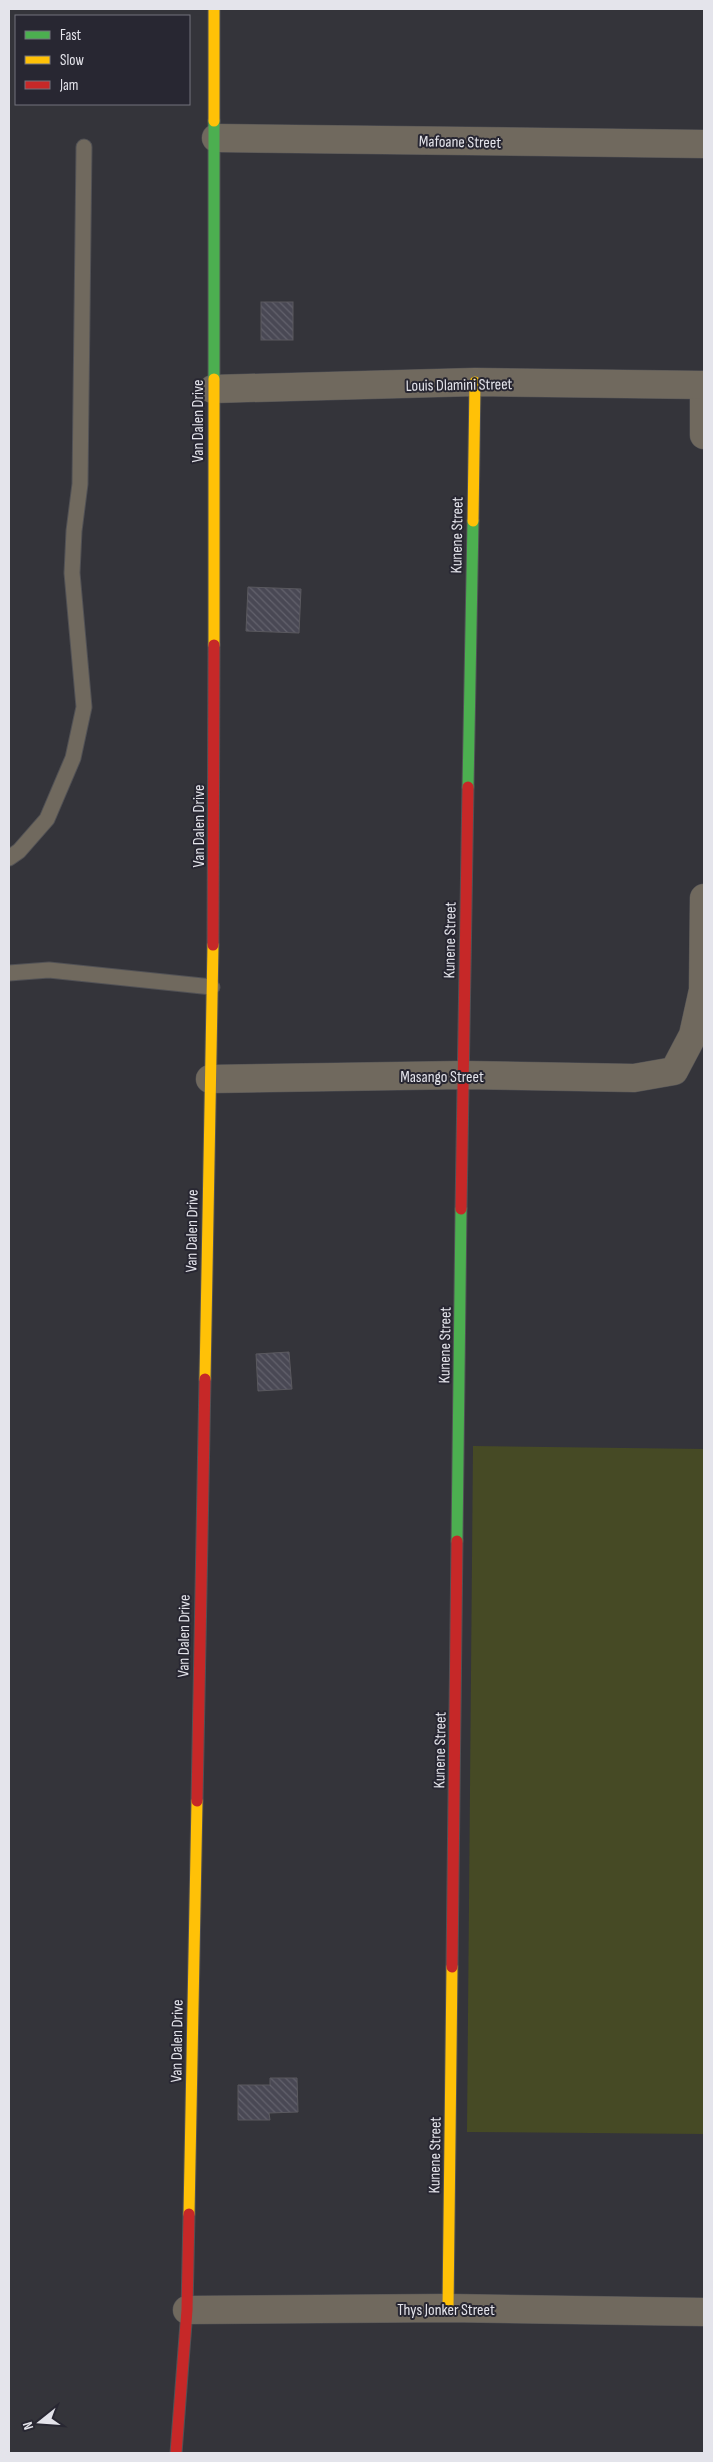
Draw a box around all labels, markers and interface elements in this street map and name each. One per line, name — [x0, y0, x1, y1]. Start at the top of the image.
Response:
legend — [15, 15, 190, 105]
text: Fast — [60, 26, 82, 45]
text: Slow — [60, 51, 84, 70]
text: Jam — [59, 76, 78, 95]
street label: Mafoane Street — [419, 132, 501, 153]
street label: Louis Dlamini Street — [406, 375, 513, 396]
street label: Van Dalen Drive — [189, 380, 208, 462]
street label: Kunene Street — [447, 496, 468, 573]
street label: Van Dalen Drive — [190, 785, 209, 867]
street label: Kunene Street — [440, 901, 461, 978]
street label: Masango Street — [400, 1068, 484, 1087]
street label: Van Dalen Drive — [182, 1189, 203, 1273]
street label: Kunene Street — [435, 1306, 456, 1383]
street label: Van Dalen Drive — [174, 1594, 195, 1678]
street label: Kunene Street — [430, 1711, 451, 1788]
street label: Van Dalen Drive — [167, 1999, 188, 2083]
street label: Kunene Street — [425, 2116, 446, 2193]
street label: Thys Jonker Street — [397, 2301, 495, 2320]
north arrow — [15, 2397, 65, 2447]
text: N — [19, 2420, 37, 2432]

